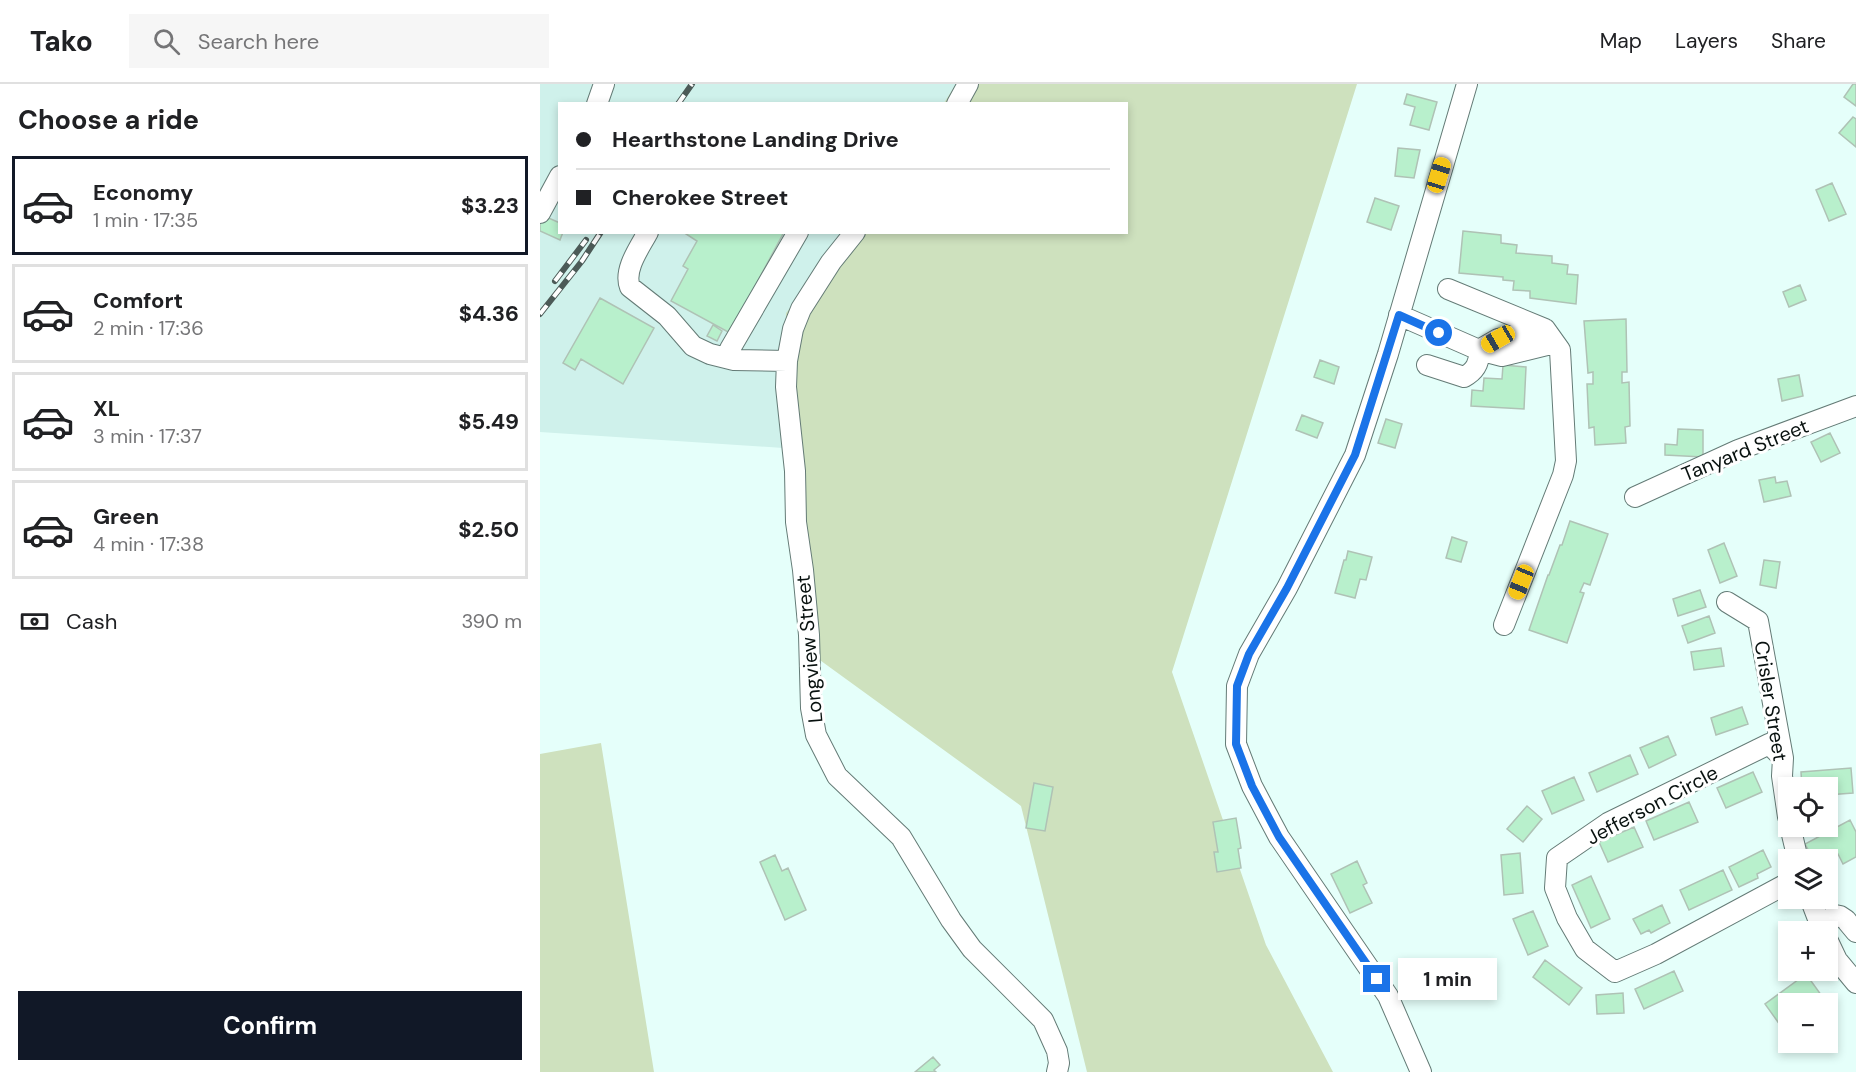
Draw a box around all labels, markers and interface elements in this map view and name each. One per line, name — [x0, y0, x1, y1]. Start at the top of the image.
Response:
search box — [129, 14, 549, 68]
text: Tako — [30, 23, 93, 60]
icon: search — [150, 25, 183, 58]
text: Search here — [198, 27, 319, 56]
text: Map — [1600, 27, 1642, 55]
text: Layers — [1675, 27, 1738, 55]
text: Share — [1771, 27, 1826, 55]
text: Choose a ride — [18, 102, 199, 137]
text: Hearthstone Landing Drive — [612, 125, 899, 154]
car — [1425, 155, 1453, 195]
text: Economy — [93, 178, 193, 207]
icon: car — [21, 179, 75, 233]
text: Cherokee Street — [612, 183, 788, 212]
text: $3.23 — [461, 191, 519, 220]
text: 1 min · 17:35 — [93, 207, 198, 233]
text: Comfort — [93, 286, 183, 315]
icon: car — [21, 287, 75, 341]
text: $4.36 — [459, 299, 519, 328]
text: 2 min · 17:36 — [93, 315, 204, 341]
route start — [1425, 319, 1452, 346]
car — [1478, 322, 1518, 356]
text: XL — [93, 394, 120, 423]
icon: car — [21, 395, 75, 449]
text: $5.49 — [458, 407, 519, 436]
street label: Tanyard Street — [1678, 413, 1812, 487]
text: 3 min · 17:37 — [93, 423, 202, 449]
text: Green — [93, 502, 159, 531]
icon: car — [21, 503, 75, 557]
text: $2.50 — [458, 515, 519, 544]
text: 4 min · 17:38 — [93, 531, 204, 557]
car — [1506, 562, 1536, 602]
street label: Longview Street — [790, 574, 828, 724]
icon: cash — [18, 605, 51, 638]
text: Cash — [66, 607, 117, 636]
text: 390 m — [461, 608, 522, 634]
street label: Crisler Street — [1749, 639, 1793, 763]
street label: Jefferson Circle — [1582, 759, 1722, 851]
map controls — [1778, 777, 1838, 1053]
button: locate — [1778, 777, 1838, 837]
button: layers — [1778, 849, 1838, 909]
button: + — [1778, 921, 1838, 981]
callout: 1 min — [1398, 958, 1497, 1000]
route end — [1363, 965, 1390, 992]
text: 1 min — [1423, 966, 1472, 992]
button: Confirm — [18, 991, 522, 1060]
button: − — [1778, 993, 1838, 1053]

